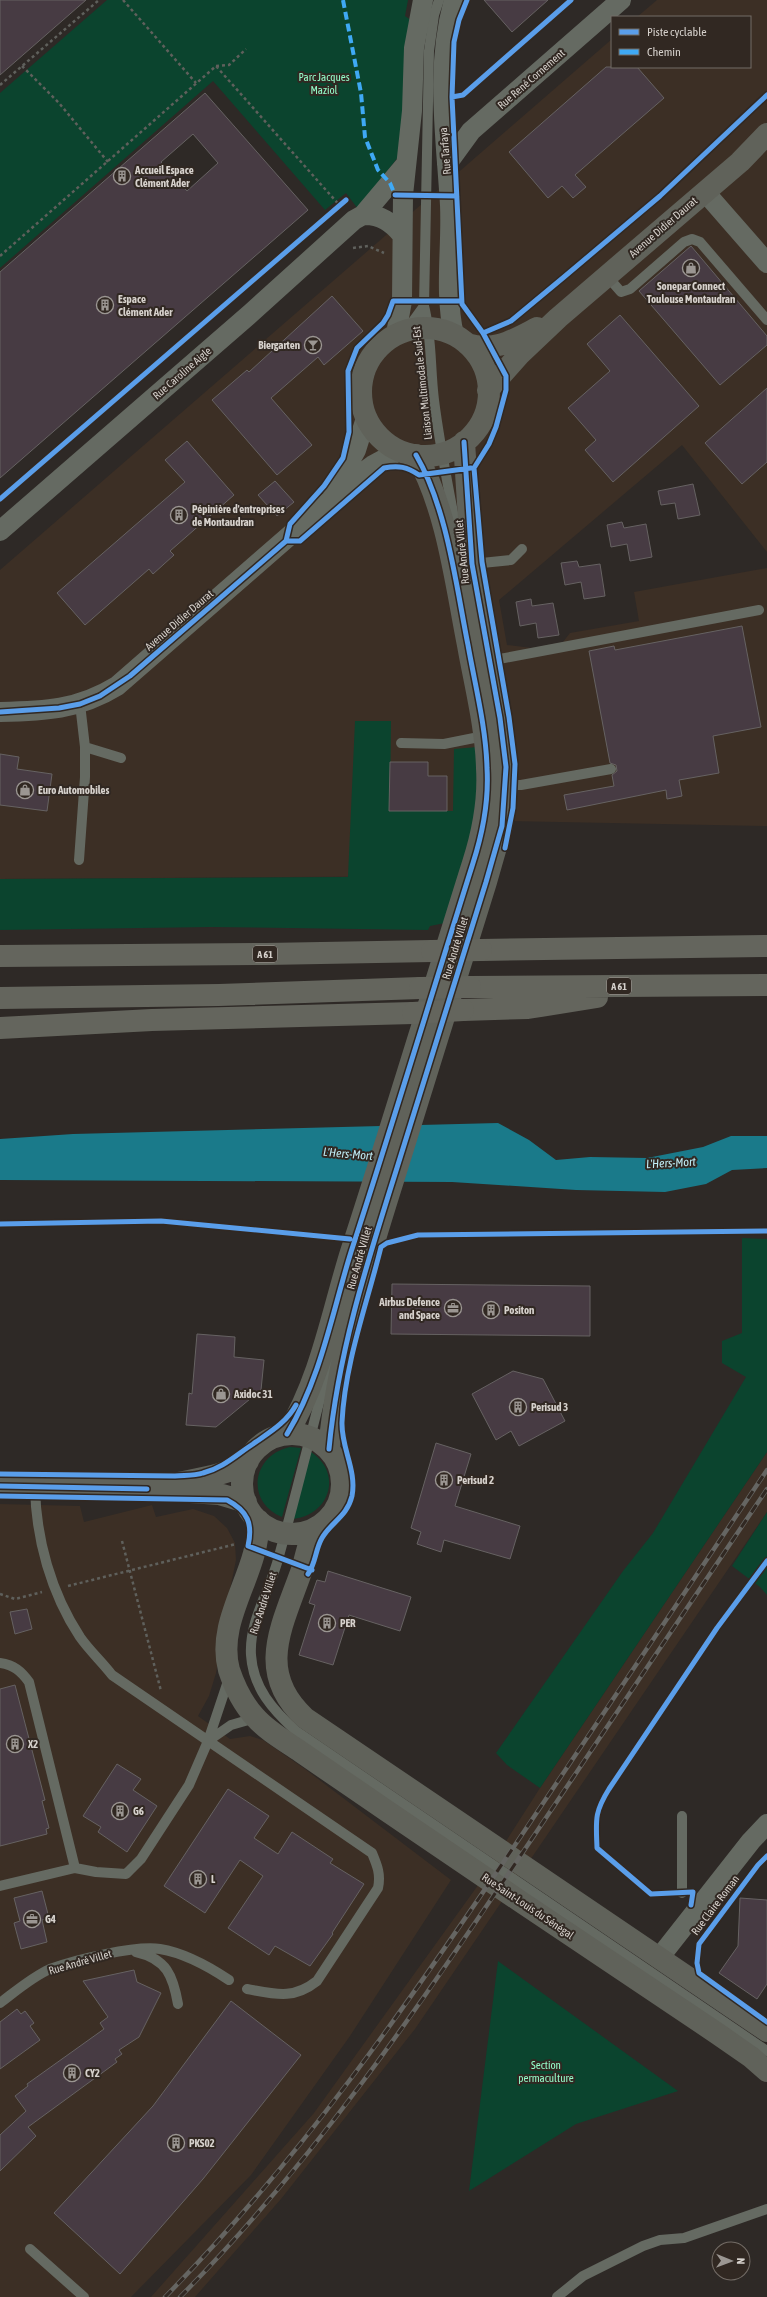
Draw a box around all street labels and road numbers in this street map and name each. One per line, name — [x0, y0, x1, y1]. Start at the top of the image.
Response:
street label: Rue René Cornement — [495, 47, 567, 111]
street label: Rue Tarfaya — [437, 127, 453, 175]
street label: Avenue Didier Daurat — [627, 194, 699, 260]
street label: Liaison Multimodale Sud-Est — [410, 326, 434, 440]
street label: Rue Caroline Aigle — [150, 344, 214, 402]
street label: Rue André Villet — [453, 519, 471, 585]
street label: Avenue Didier Daurat — [143, 587, 215, 653]
street label: Rue André Villet — [440, 915, 470, 981]
road number: A 61 — [253, 946, 277, 962]
road number: A 61 — [607, 978, 631, 994]
street label: Rue André Villet — [344, 1225, 374, 1291]
street label: Rue André Villet — [247, 1570, 279, 1636]
street label: Rue Saint-Louis du Sénégal — [480, 1871, 576, 1941]
street label: Rue Claire Roman — [689, 1873, 741, 1937]
street label: Rue André Villet — [47, 1947, 113, 1977]

